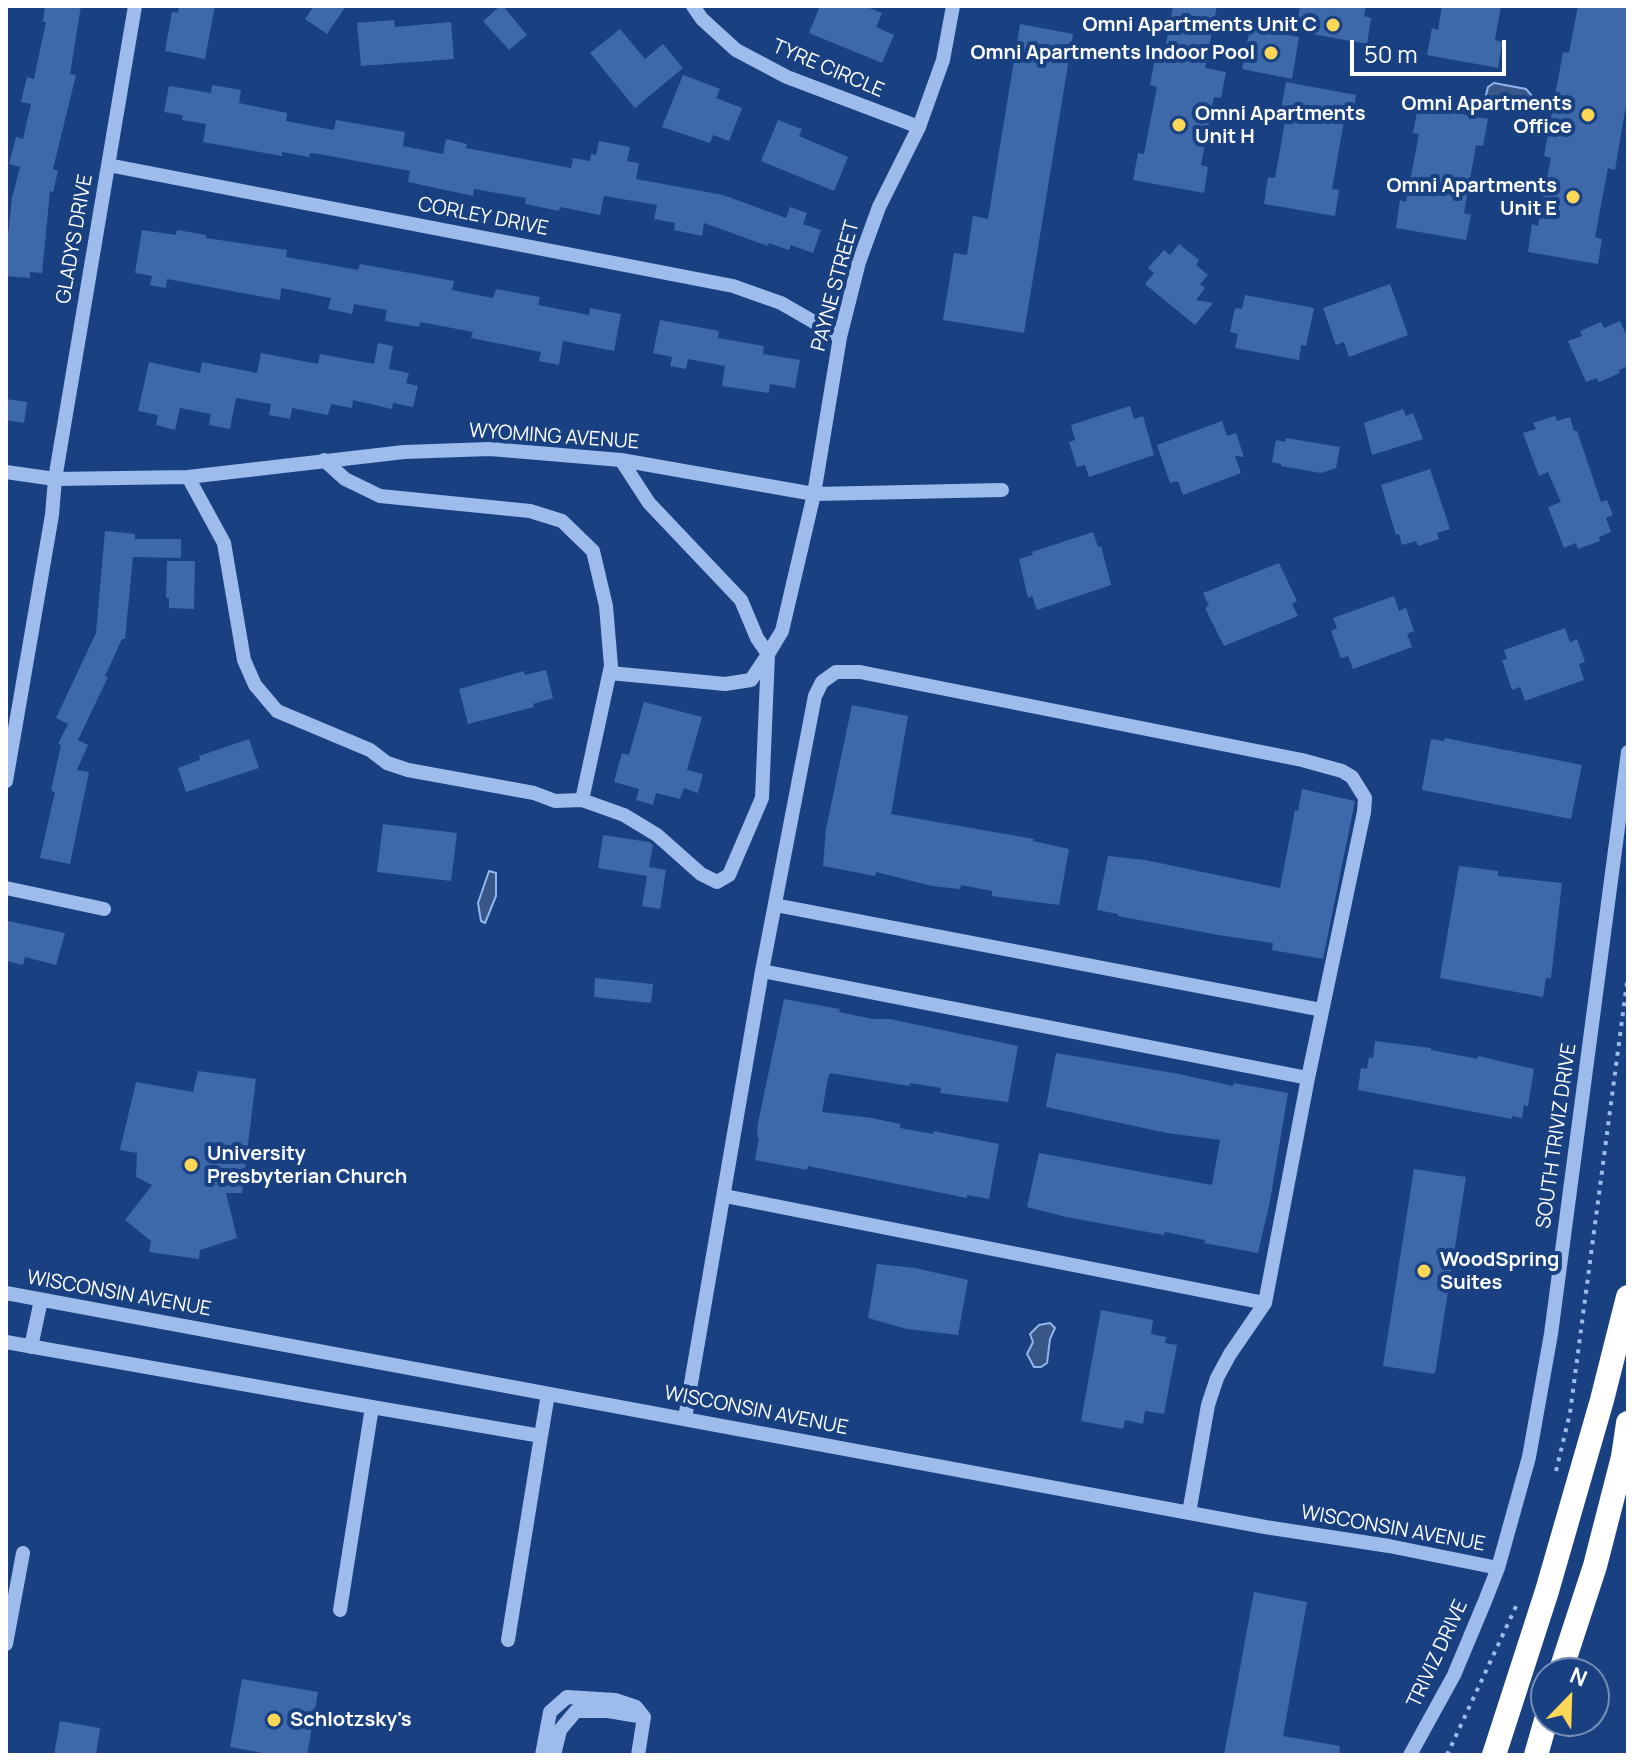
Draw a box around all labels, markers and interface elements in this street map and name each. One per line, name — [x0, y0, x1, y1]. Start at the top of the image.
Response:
place label: Omni Apartments Unit C — [1083, 13, 1317, 37]
marker: Omni Apartments Unit C — [1324, 16, 1342, 34]
scale bar — [1354, 24, 1510, 74]
street label: TYRE CIRCLE — [769, 35, 887, 103]
text: 50 m — [1364, 37, 1418, 70]
place label: Omni Apartments Indoor Pool — [971, 41, 1255, 65]
marker: Omni Apartments Indoor Pool — [1262, 44, 1280, 62]
place label: Omni Apartments Office — [1401, 92, 1572, 139]
place label: Omni Apartments Unit H — [1195, 102, 1366, 149]
marker: Omni Apartments Office — [1579, 106, 1597, 124]
marker: Omni Apartments Unit H — [1170, 116, 1188, 134]
street label: GLADYS DRIVE — [52, 172, 98, 306]
place label: Omni Apartments Unit E — [1386, 174, 1557, 221]
marker: Omni Apartments Unit E — [1564, 188, 1582, 206]
street label: CORLEY DRIVE — [416, 193, 550, 241]
street label: PAYNE STREET — [807, 218, 865, 354]
street label: WYOMING AVENUE — [468, 419, 640, 455]
street label: SOUTH TRIVIZ DRIVE — [1532, 1042, 1582, 1230]
place label: University Presbyterian Church — [207, 1142, 407, 1189]
marker: University Presbyterian Church — [182, 1156, 200, 1174]
place label: WoodSpring Suites — [1440, 1248, 1559, 1295]
marker: WoodSpring Suites — [1415, 1262, 1433, 1280]
street label: WISCONSIN AVENUE — [25, 1266, 213, 1322]
street label: WISCONSIN AVENUE — [662, 1381, 850, 1441]
street label: WISCONSIN AVENUE — [1299, 1501, 1487, 1557]
street label: TRIVIZ DRIVE — [1403, 1596, 1473, 1712]
north arrow — [1530, 1657, 1610, 1737]
text: N — [1565, 1660, 1592, 1694]
place label: Schlotzsky's — [290, 1708, 412, 1732]
marker: Schlotzsky's — [265, 1711, 283, 1729]

